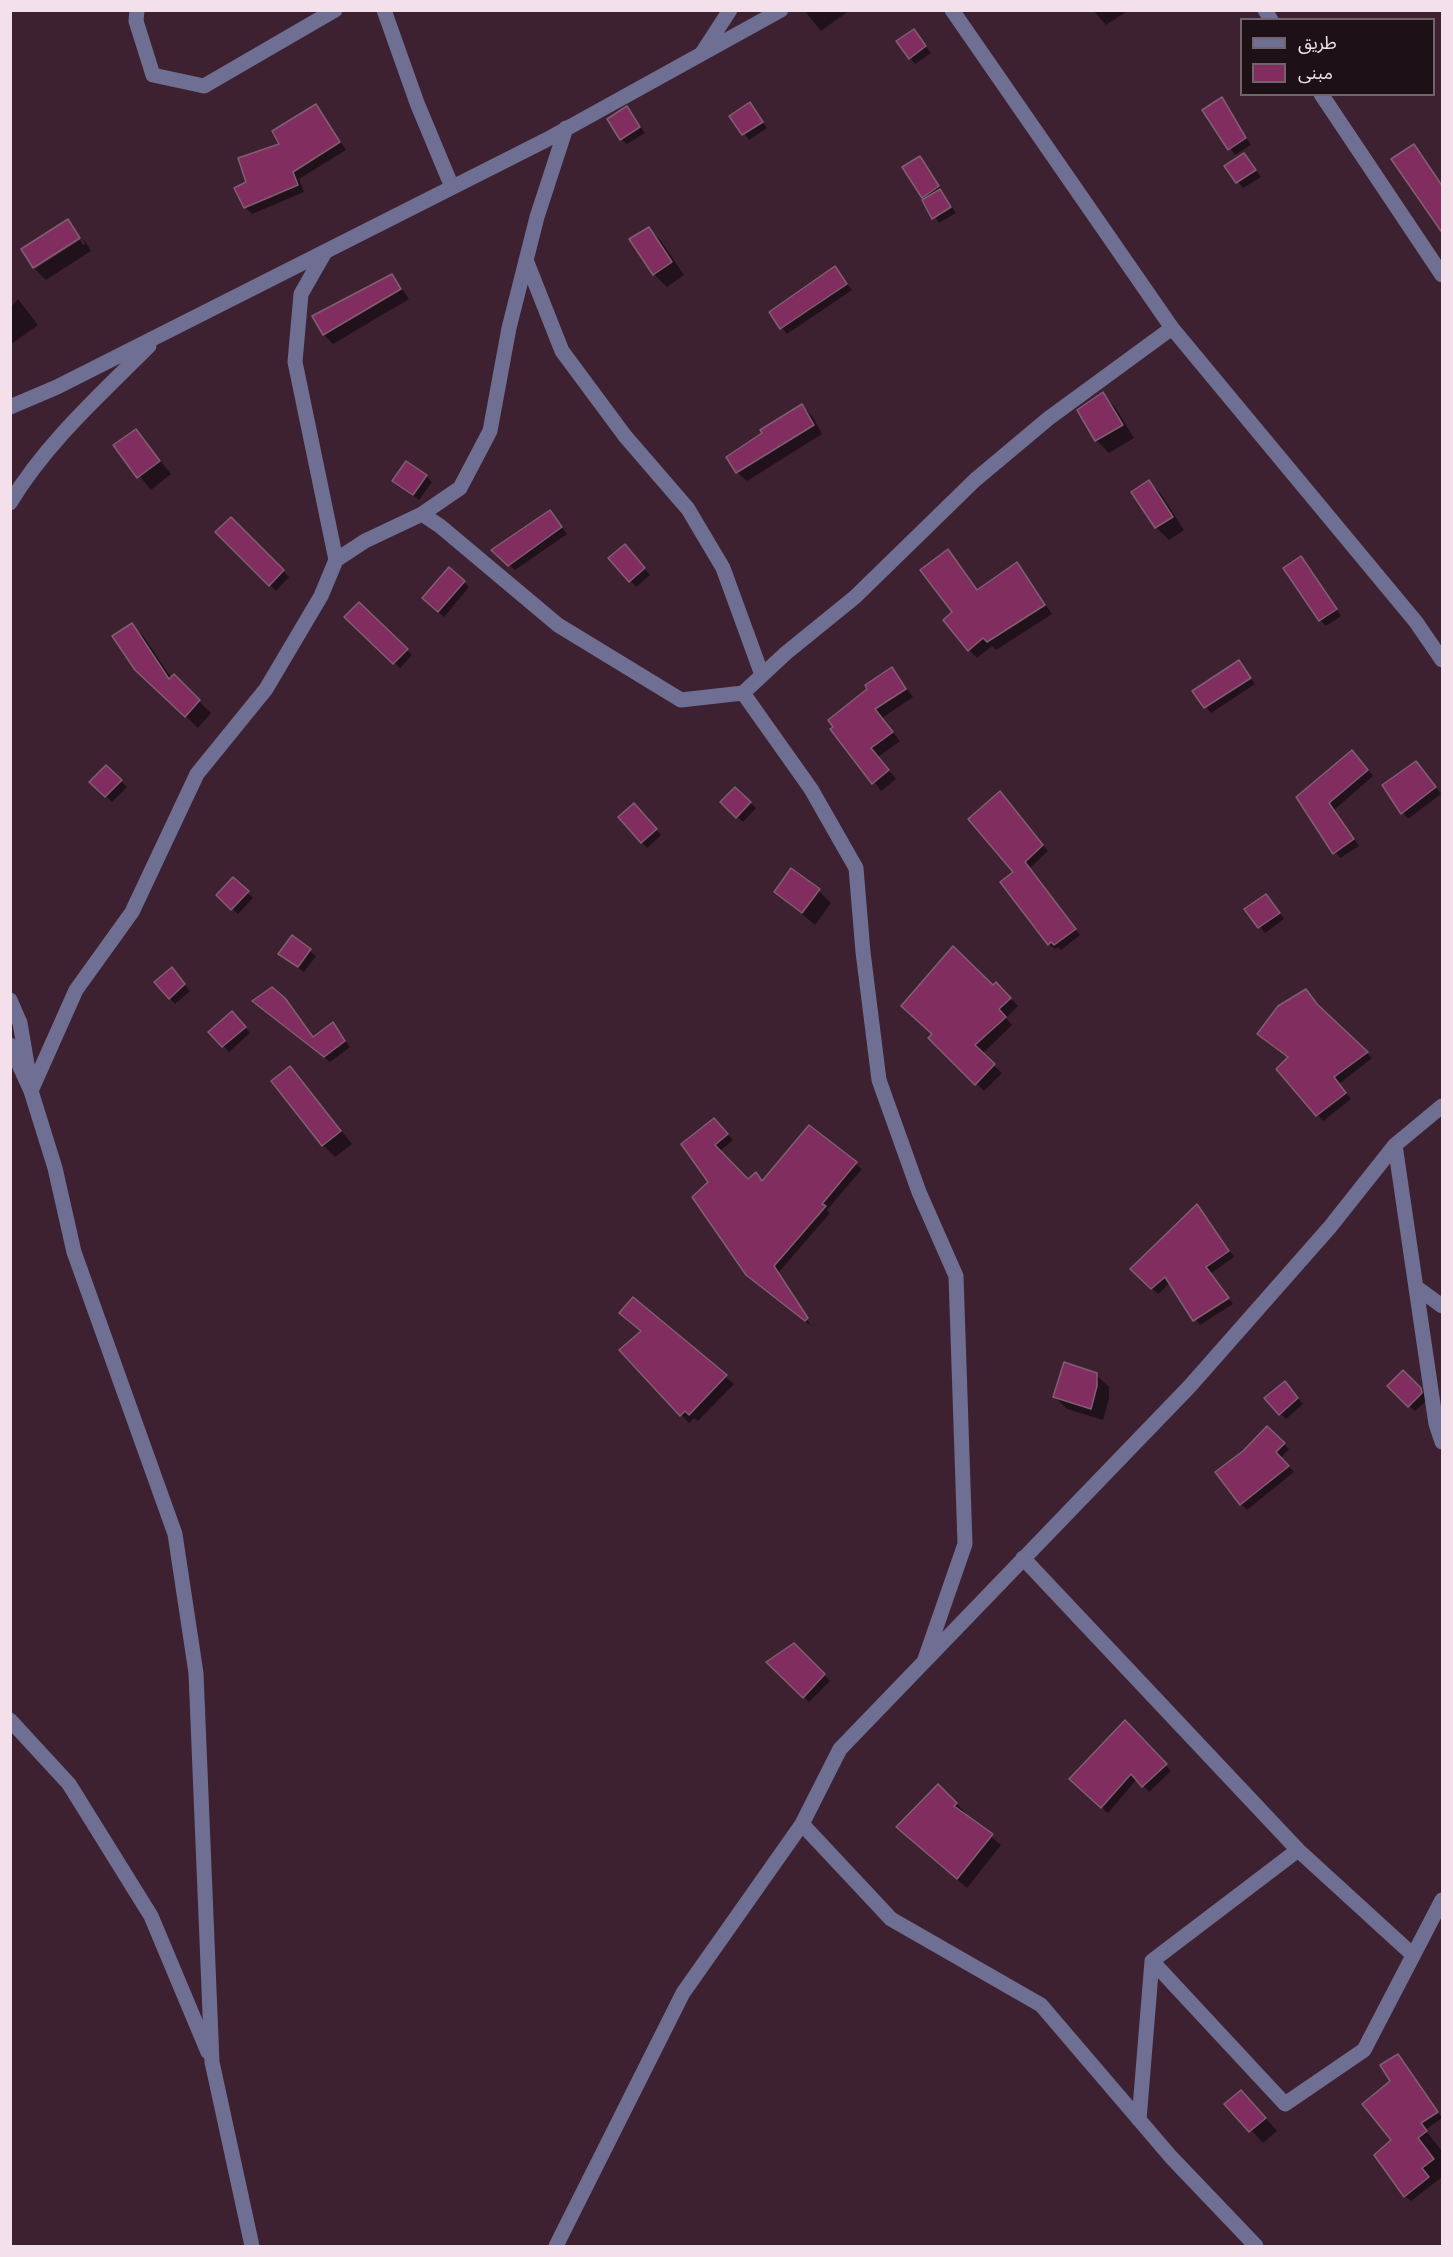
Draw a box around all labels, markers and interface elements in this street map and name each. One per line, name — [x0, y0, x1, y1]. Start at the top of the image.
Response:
legend — [1240, 18, 1435, 96]
text: طريق — [1298, 31, 1337, 55]
text: مبنى — [1298, 61, 1333, 85]

